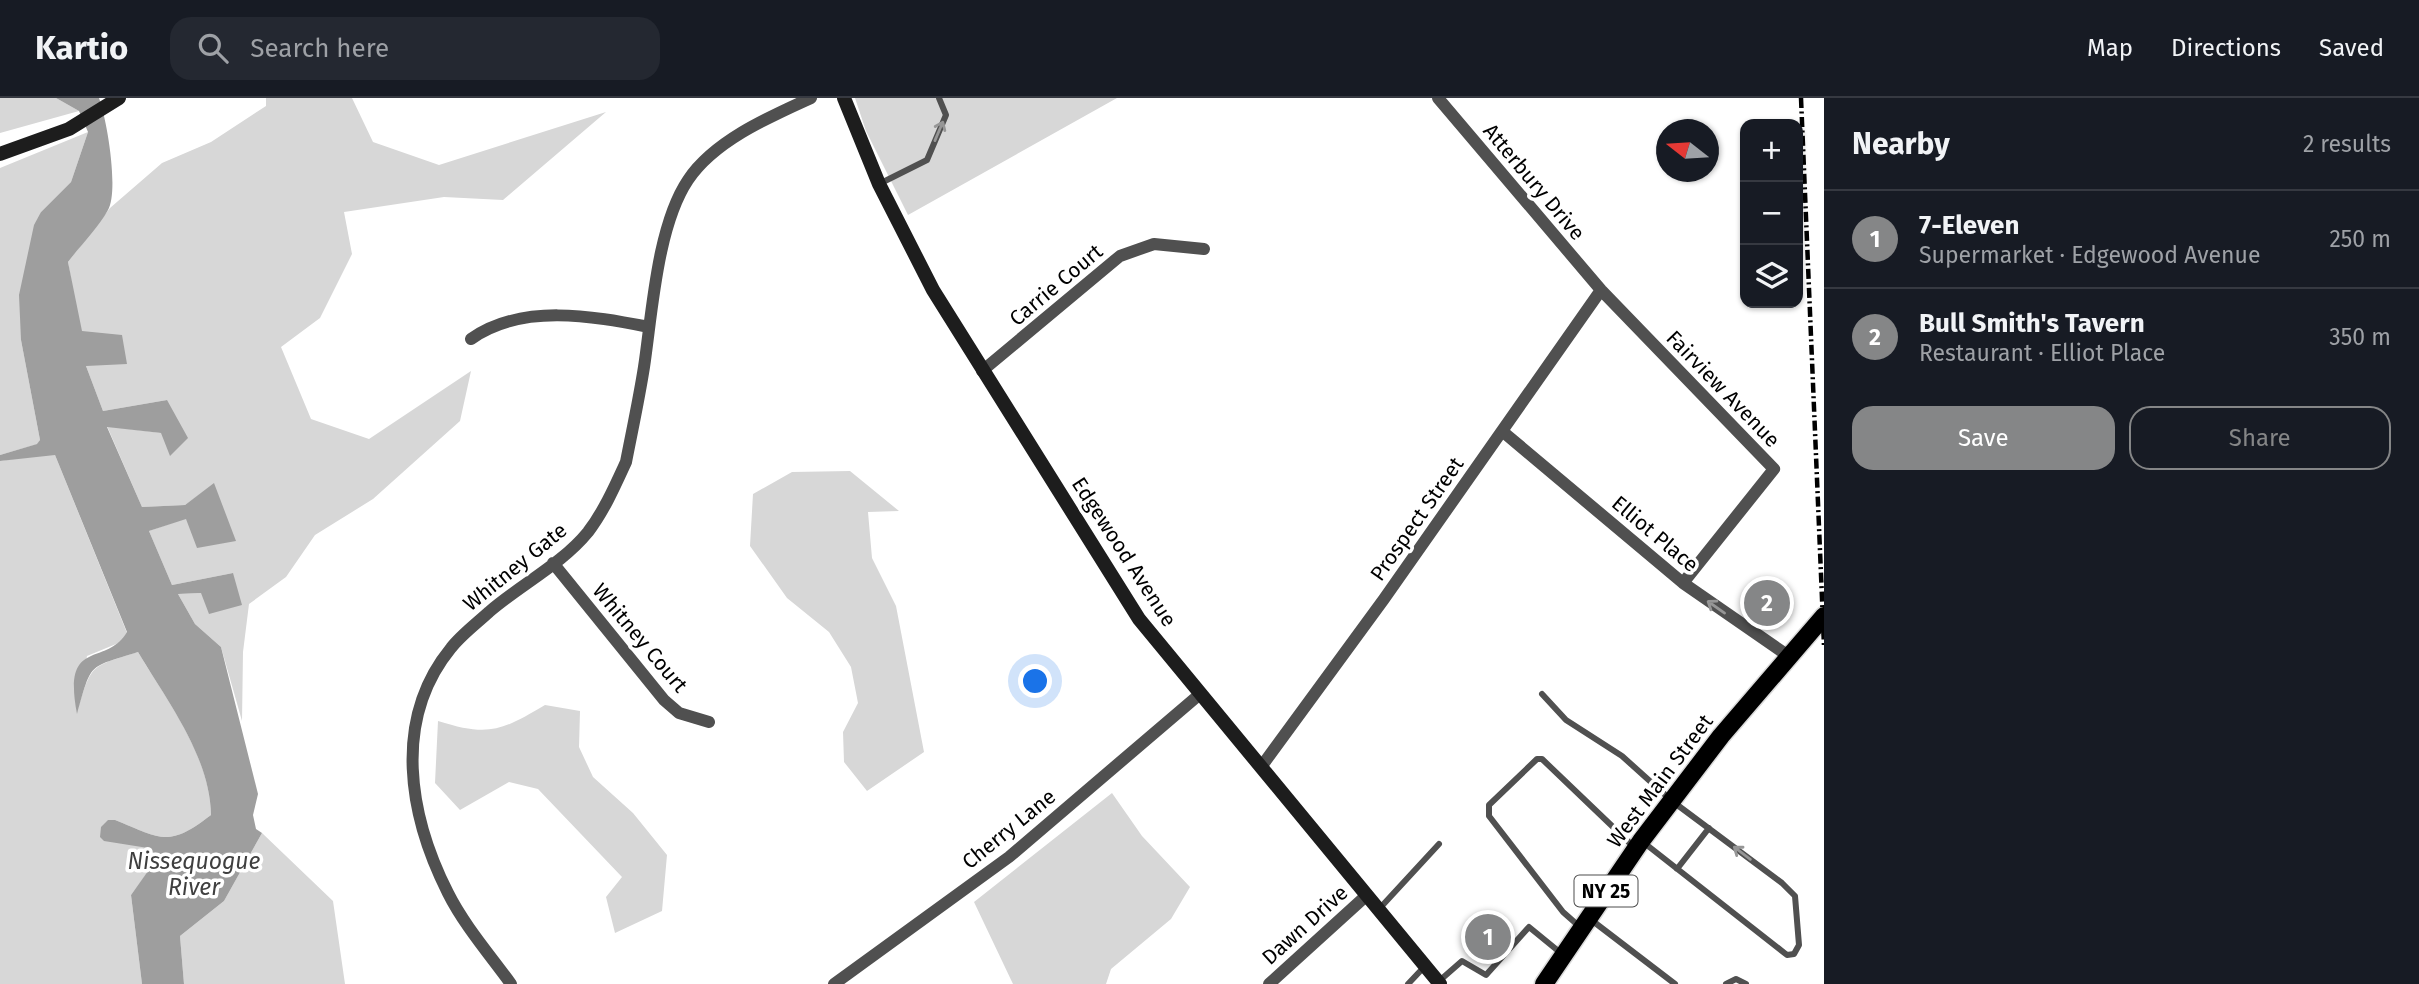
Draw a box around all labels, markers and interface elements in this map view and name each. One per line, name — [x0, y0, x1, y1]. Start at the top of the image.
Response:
search box — [170, 17, 660, 80]
text: Kartio — [35, 28, 128, 68]
icon: search — [194, 29, 232, 67]
text: Search here — [250, 33, 389, 64]
text: Map — [2087, 34, 2133, 62]
text: Directions — [2171, 34, 2281, 62]
text: Saved — [2319, 34, 2384, 62]
street label: Atterbury Drive — [1478, 118, 1590, 246]
north arrow — [1656, 119, 1719, 182]
map controls — [1740, 119, 1803, 308]
button: + — [1740, 119, 1803, 182]
one-way arrow — [933, 121, 946, 143]
text: Nearby — [1852, 126, 1950, 162]
text: 2 results — [2303, 130, 2391, 158]
button: − — [1740, 182, 1803, 245]
text: 7-Eleven — [1919, 210, 2019, 241]
text: 1 — [1870, 225, 1880, 253]
text: 250 m — [2329, 225, 2391, 253]
street label: Carrie Court — [1004, 238, 1108, 331]
text: Supermarket · Edgewood Avenue — [1919, 241, 2260, 269]
button: layers — [1740, 245, 1803, 308]
text: Bull Smith's Tavern — [1919, 308, 2145, 339]
text: 2 — [1869, 323, 1881, 351]
text: 350 m — [2329, 323, 2391, 351]
street label: Fairview Avenue — [1661, 325, 1785, 453]
text: Restaurant · Elliot Place — [1919, 339, 2165, 367]
button: Save — [1852, 406, 2115, 470]
button: Share — [2129, 406, 2391, 470]
street label: Prospect Street — [1365, 452, 1470, 586]
street label: Edgewood Avenue — [1066, 472, 1182, 632]
street label: Elliot Place — [1606, 490, 1704, 578]
street label: Whitney Gate — [458, 517, 572, 617]
pin: 2 — [1744, 577, 1790, 629]
street label: Whitney Court — [587, 578, 693, 698]
one-way arrow — [1707, 600, 1726, 614]
your location — [1018, 664, 1052, 698]
street label: West Main Street — [1601, 709, 1719, 853]
street label: Cherry Lane — [957, 783, 1061, 875]
one-way arrow — [1733, 845, 1752, 860]
water label: Nissequogue River — [127, 847, 261, 901]
road number: NY 25 — [1574, 876, 1638, 906]
street label: Dawn Drive — [1257, 880, 1353, 970]
pin: 1 — [1465, 911, 1511, 963]

